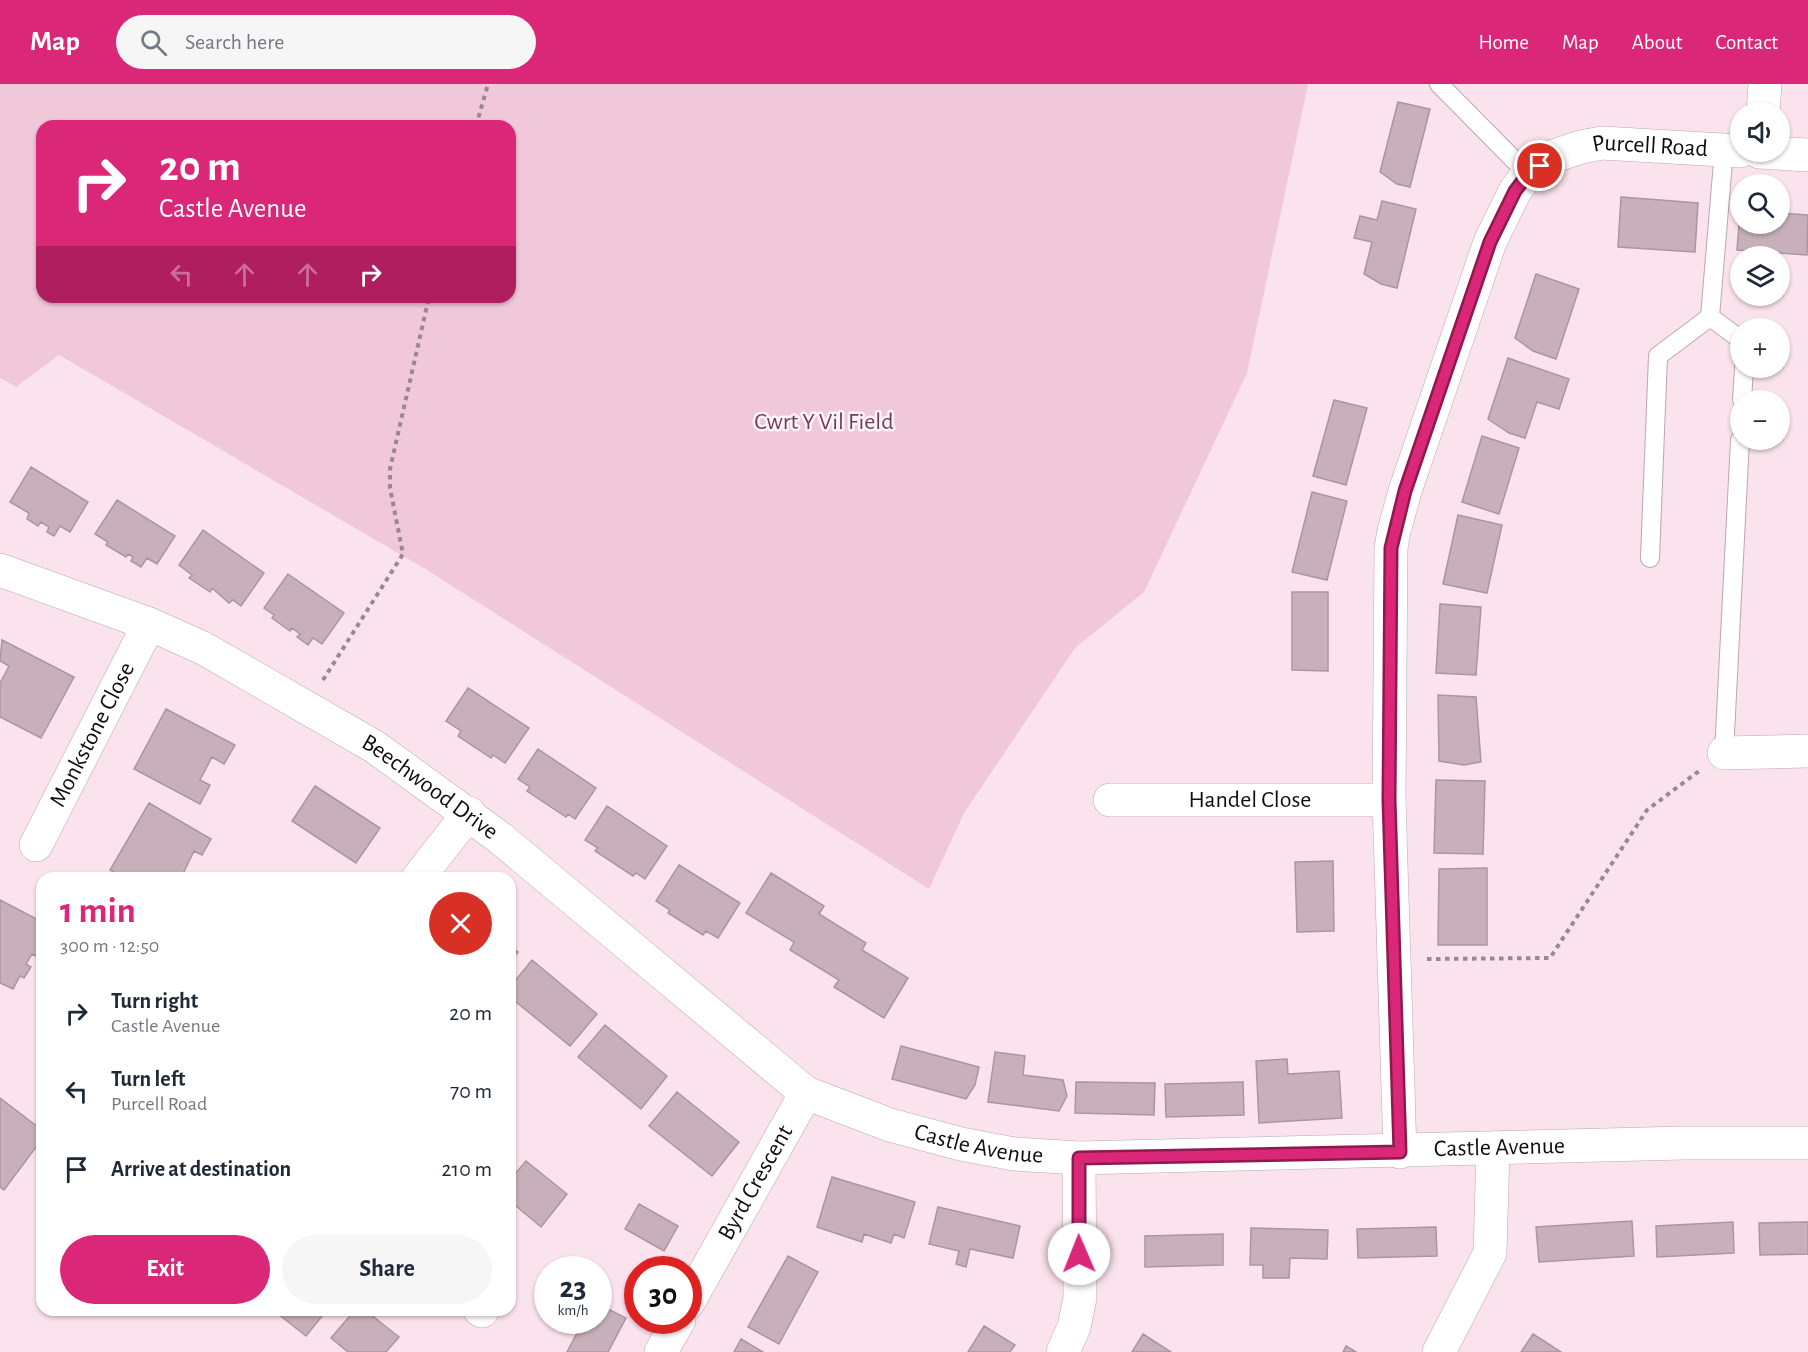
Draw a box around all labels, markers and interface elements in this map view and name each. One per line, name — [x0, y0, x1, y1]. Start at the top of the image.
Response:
search box — [116, 15, 536, 69]
icon: search — [137, 26, 170, 59]
text: Map — [30, 28, 80, 56]
text: Search here — [185, 31, 284, 53]
text: Home — [1478, 32, 1529, 53]
text: Map — [1562, 32, 1599, 53]
text: About — [1632, 32, 1682, 53]
text: Contact — [1715, 32, 1778, 53]
map controls — [1730, 102, 1790, 450]
button: sound — [1730, 102, 1790, 162]
street label: Purcell Road — [1590, 131, 1709, 161]
pin — [1514, 140, 1565, 191]
icon: right — [60, 144, 138, 222]
text: 20 m — [159, 146, 241, 188]
icon: arrive — [1523, 149, 1556, 182]
button: search — [1730, 174, 1790, 234]
text: Castle Avenue — [159, 195, 306, 222]
button: layers — [1730, 246, 1790, 306]
icon: left — [165, 258, 198, 291]
icon: ahead — [228, 258, 261, 291]
icon: ahead — [291, 258, 324, 291]
icon: right — [354, 258, 387, 291]
button: + — [1730, 318, 1790, 378]
button: − — [1730, 390, 1790, 450]
park label: Cwrt Y Vil Field — [754, 410, 894, 434]
street label: Monkstone Close — [46, 658, 139, 811]
street label: Beechwood Drive — [358, 730, 502, 844]
street label: Handel Close — [1189, 788, 1311, 812]
button: close — [429, 892, 492, 955]
text: 1 min — [60, 893, 136, 929]
text: 300 m · 12:50 — [60, 936, 159, 956]
text: Turn right — [111, 990, 198, 1012]
icon: right — [60, 997, 93, 1030]
text: 20 m — [449, 1002, 492, 1024]
text: Castle Avenue — [111, 1016, 220, 1036]
text: Turn left — [111, 1068, 185, 1090]
icon: left — [60, 1075, 93, 1108]
text: 70 m — [450, 1080, 492, 1102]
text: Purcell Road — [111, 1094, 207, 1114]
street label: Castle Avenue — [912, 1120, 1044, 1168]
street label: Byrd Crescent — [714, 1121, 797, 1244]
street label: Castle Avenue — [1434, 1134, 1565, 1161]
icon: arrive — [60, 1153, 93, 1186]
text: Arrive at destination — [111, 1158, 291, 1180]
text: 210 m — [442, 1158, 492, 1180]
position arrow — [1047, 1222, 1111, 1286]
button: Exit — [60, 1235, 270, 1304]
button: Share — [282, 1235, 492, 1304]
speed limit sign: 30 — [624, 1256, 702, 1334]
text: 23 — [559, 1273, 587, 1303]
text: km/h — [558, 1303, 588, 1318]

